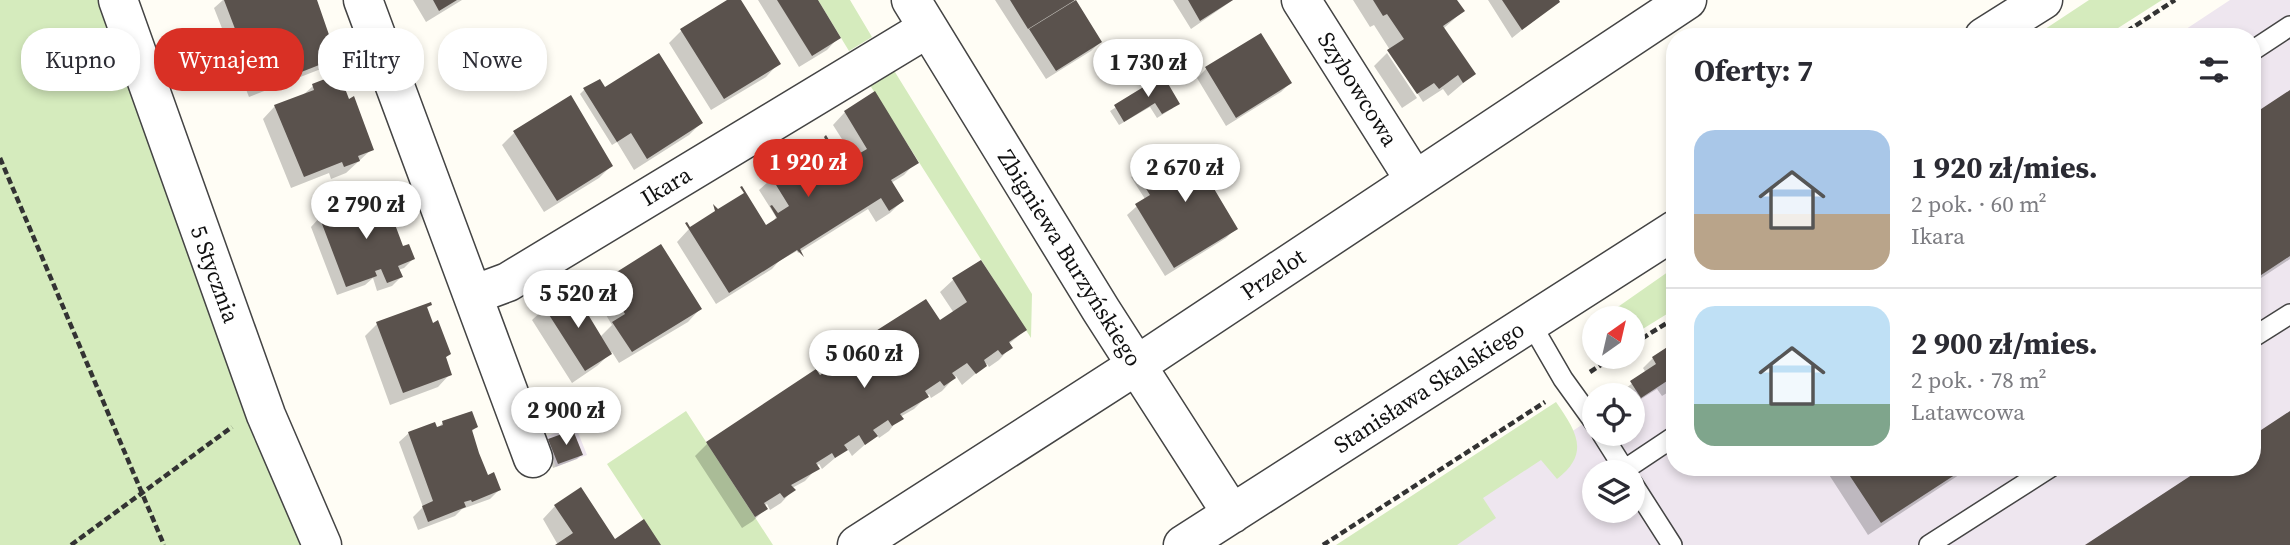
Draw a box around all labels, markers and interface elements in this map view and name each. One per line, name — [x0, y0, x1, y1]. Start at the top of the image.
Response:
street label: Szybowcowa — [1310, 26, 1406, 153]
chip: Kupno — [21, 28, 140, 91]
chip: Wynajem — [154, 28, 304, 91]
chip: Filtry — [318, 28, 424, 91]
chip: Nowe — [438, 28, 547, 91]
pin: 1 730 zł — [1076, 40, 1220, 99]
text: 1 730 zł — [1109, 46, 1187, 78]
text: Oferty: 7 — [1694, 50, 1813, 91]
icon: filters — [2195, 51, 2233, 89]
pin: 1 920 zł — [736, 140, 880, 199]
street label: Zbigniewa Burzyńskiego — [990, 144, 1150, 372]
pin: 2 670 zł — [1113, 144, 1257, 204]
text: 1 920 zł — [769, 146, 847, 178]
text: 1 920 zł/mies. — [1911, 147, 2098, 188]
text: 2 670 zł — [1146, 151, 1224, 183]
street label: Ikara — [635, 158, 698, 214]
icon: home — [1750, 158, 1834, 242]
pin: 2 790 zł — [294, 182, 438, 241]
text: 2 790 zł — [327, 188, 405, 220]
text: 2 pok. · 60 m² — [1911, 188, 2047, 220]
text: Ikara — [1911, 220, 1965, 252]
street label: 5 Stycznia — [183, 221, 247, 327]
street label: Przelot — [1234, 240, 1312, 307]
pin: 5 520 zł — [506, 270, 650, 330]
text: 5 520 zł — [539, 277, 617, 309]
north arrow — [1582, 306, 1645, 369]
map controls — [1582, 306, 1645, 523]
street label: Stanisława Skalskiego — [1328, 313, 1530, 461]
text: 2 900 zł/mies. — [1911, 323, 2098, 364]
pin: 5 060 zł — [792, 330, 936, 390]
icon: home — [1750, 334, 1834, 418]
text: 5 060 zł — [825, 337, 903, 369]
text: 2 pok. · 78 m² — [1911, 364, 2047, 396]
button: locate — [1582, 383, 1645, 446]
pin: 2 900 zł — [494, 388, 638, 447]
text: 2 900 zł — [527, 394, 605, 426]
text: Latawcowa — [1911, 396, 2025, 428]
button: layers — [1582, 460, 1645, 523]

